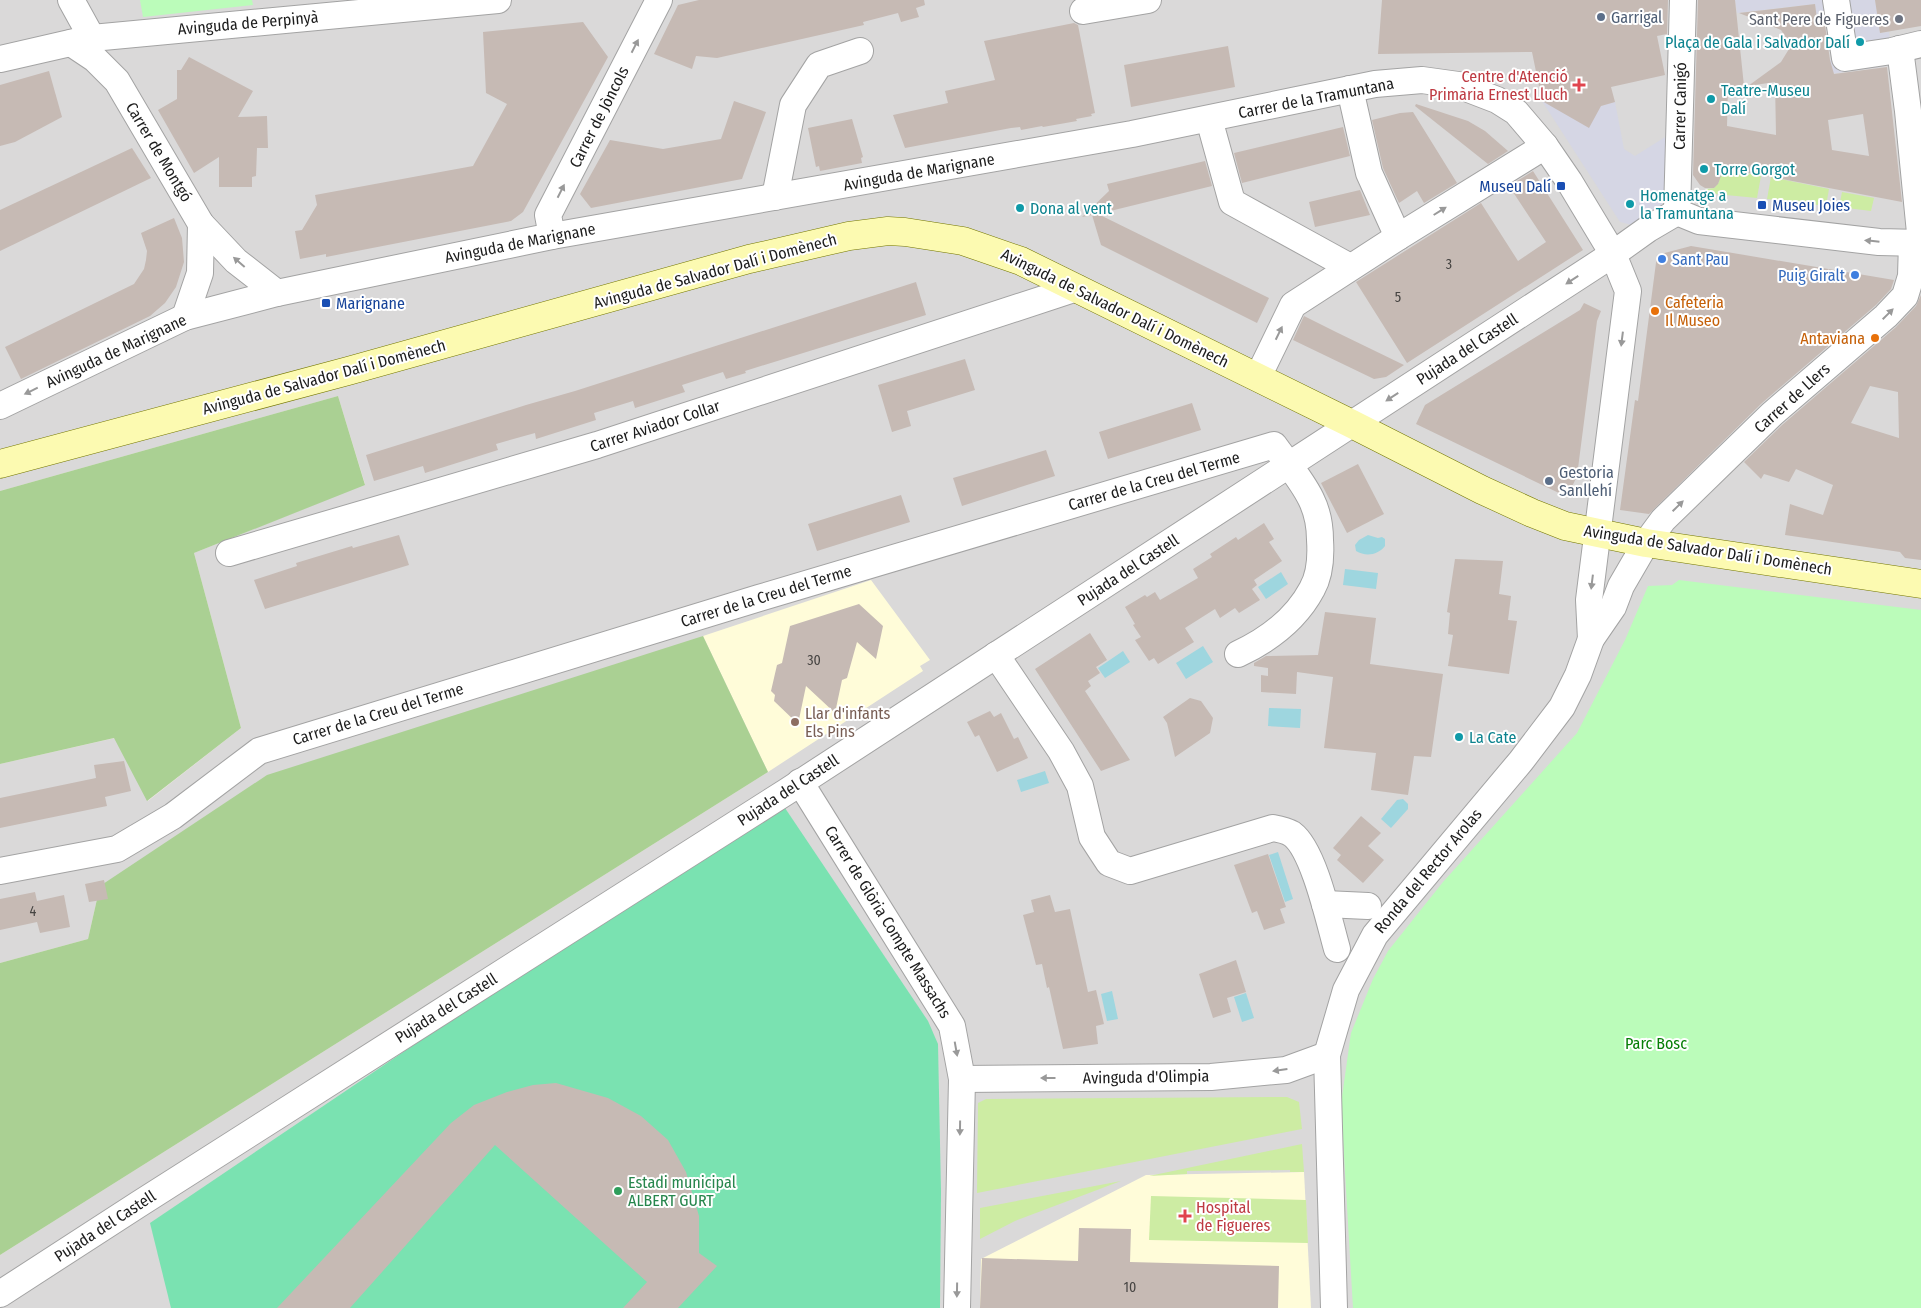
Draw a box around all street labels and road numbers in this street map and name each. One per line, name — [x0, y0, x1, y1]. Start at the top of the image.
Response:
street label: Avinguda de Perpinyà — [177, 7, 319, 39]
street label: Carrer Canigó — [1670, 62, 1690, 150]
street label: Carrer de Jòncols — [565, 63, 633, 171]
street label: Carrer de la Tramuntana — [1237, 74, 1395, 122]
street label: Carrer de Montgó — [122, 99, 196, 205]
street label: Avinguda de Marignane — [842, 149, 996, 195]
street label: Avinguda de Marignane — [443, 219, 597, 267]
street label: Avinguda de Salvador Dalí i Domènech — [591, 229, 839, 313]
street label: Avinguda de Salvador Dalí i Domènech — [998, 244, 1232, 372]
street label: Pujada del Castell — [1413, 309, 1521, 389]
street label: Avinguda de Marignane — [43, 310, 189, 392]
street label: Avinguda de Salvador Dalí i Domènech — [200, 335, 448, 419]
street label: Carrer de Llers — [1750, 359, 1834, 437]
street label: Carrer Aviador Collar — [588, 396, 723, 456]
street label: Carrer de la Creu del Terme — [1066, 447, 1242, 515]
street label: Avinguda de Salvador Dalí i Domènech — [1583, 521, 1833, 579]
street label: Pujada del Castell — [1074, 530, 1182, 610]
street label: Carrer de la Creu del Terme — [678, 561, 854, 631]
street label: Carrer de la Creu del Terme — [290, 679, 466, 749]
street label: Pujada del Castell — [734, 750, 842, 830]
street label: Ronda del Rector Arolas — [1370, 805, 1486, 937]
street label: Carrer de Glòria Compte Massachs — [821, 822, 955, 1022]
street label: Pujada del Castell — [391, 969, 501, 1047]
street label: Avinguda d'Olimpia — [1082, 1066, 1210, 1088]
street label: Pujada del Castell — [51, 1186, 159, 1266]

